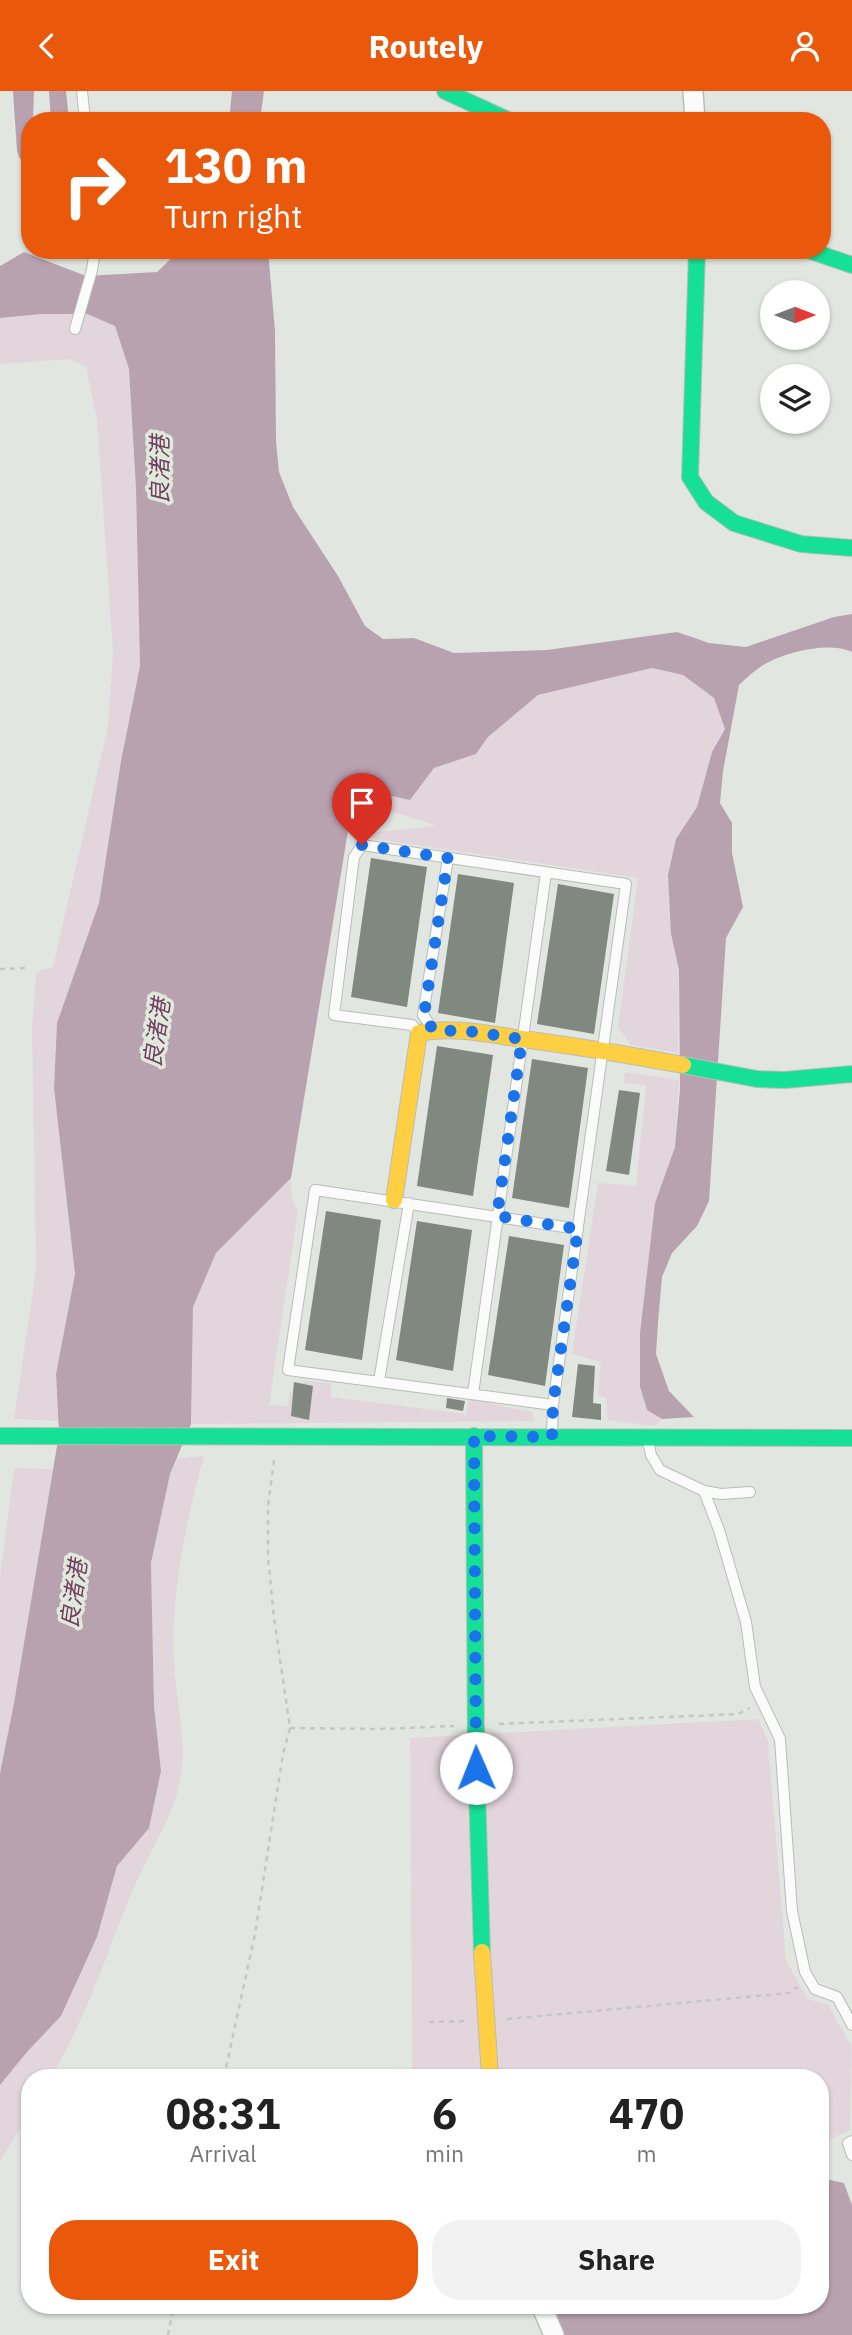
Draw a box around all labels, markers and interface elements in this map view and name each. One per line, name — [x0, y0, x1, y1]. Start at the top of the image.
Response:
text: Routely — [369, 25, 483, 67]
icon: back — [28, 27, 66, 65]
icon: person — [786, 27, 824, 65]
text: 130 m — [164, 133, 308, 196]
icon: right — [49, 140, 140, 231]
text: Turn right — [164, 195, 302, 237]
north arrow — [760, 280, 830, 350]
map controls — [760, 280, 830, 434]
button: layers — [760, 364, 830, 434]
water label: 良渚港 — [144, 433, 174, 505]
pin — [332, 773, 392, 845]
icon: arrive — [343, 784, 381, 822]
water label: 良渚港 — [136, 994, 176, 1069]
water label: 良渚港 — [53, 1555, 93, 1630]
position arrow — [439, 1731, 513, 1805]
text: 08:31 — [166, 2086, 280, 2141]
text: 6 — [432, 2086, 457, 2141]
text: 470 — [609, 2086, 684, 2141]
text: Arrival — [190, 2138, 257, 2168]
text: min — [425, 2138, 464, 2168]
text: m — [636, 2138, 657, 2168]
button: Exit — [49, 2220, 418, 2300]
button: Share — [432, 2220, 801, 2300]

